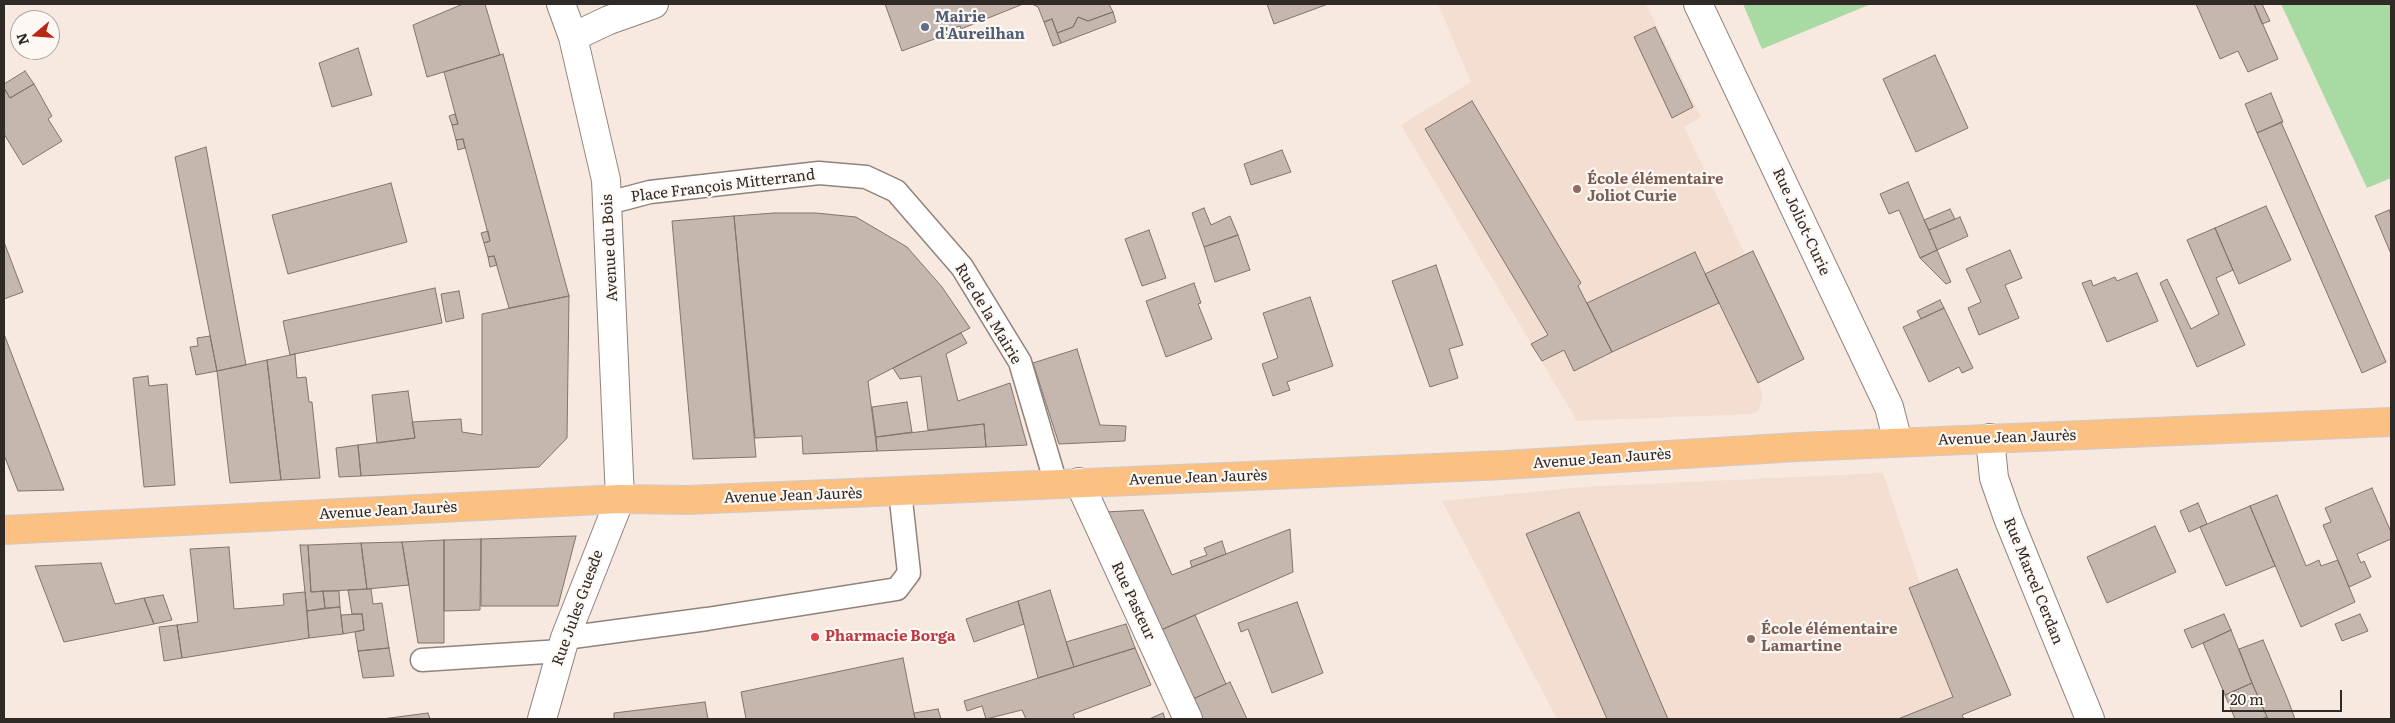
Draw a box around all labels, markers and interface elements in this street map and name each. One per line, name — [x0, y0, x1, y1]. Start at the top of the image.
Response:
place label: Mairie d'Aureilhan — [935, 9, 1025, 44]
north arrow — [10, 10, 60, 60]
marker: Mairie d'Aureilhan — [919, 21, 931, 33]
text: N — [10, 31, 33, 48]
street label: Rue Joliot-Curie — [1768, 165, 1834, 279]
street label: Place François Mitterrand — [630, 166, 816, 206]
place label: École élémentaire Joliot Curie — [1587, 171, 1724, 206]
marker: École élémentaire Joliot Curie — [1571, 183, 1583, 195]
street label: Avenue du Bois — [598, 194, 622, 302]
street label: Rue de la Mairie — [951, 260, 1025, 368]
street label: Avenue Jean Jaurès — [1938, 427, 2076, 449]
street label: Avenue Jean Jaurès — [1532, 445, 1672, 473]
street label: Avenue Jean Jaurès — [1129, 467, 1267, 489]
street label: Avenue Jean Jaurès — [724, 485, 862, 507]
street label: Avenue Jean Jaurès — [318, 498, 458, 524]
street label: Rue Marcel Cerdan — [1999, 515, 2067, 647]
street label: Rue Jules Guesde — [549, 548, 607, 668]
street label: Rue Pasteur — [1107, 559, 1159, 643]
place label: École élémentaire Lamartine — [1761, 621, 1898, 656]
place label: Pharmacie Borga — [825, 628, 956, 646]
marker: Pharmacie Borga — [809, 631, 821, 643]
marker: École élémentaire Lamartine — [1745, 633, 1757, 645]
scale bar — [2225, 680, 2345, 712]
text: 20 m — [2230, 687, 2264, 710]

